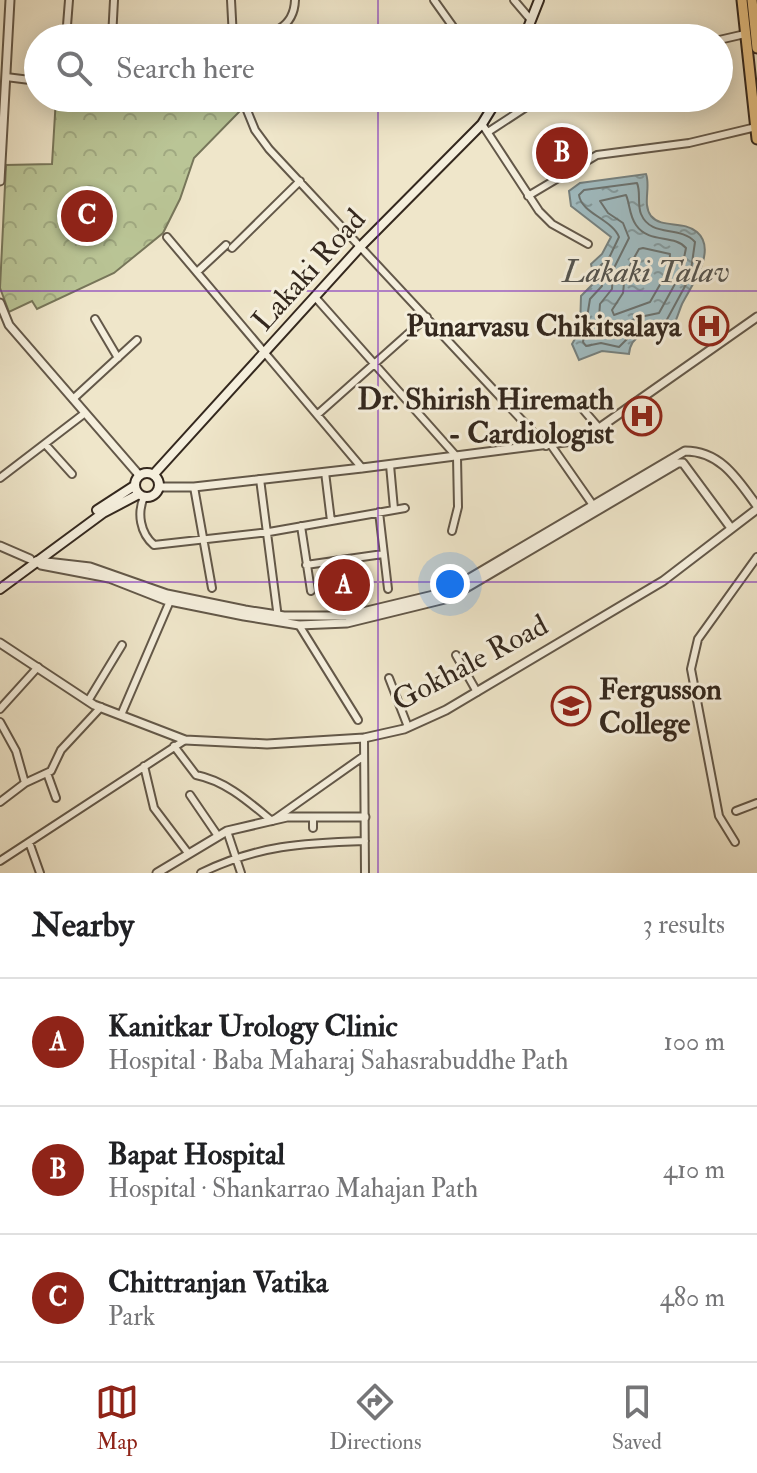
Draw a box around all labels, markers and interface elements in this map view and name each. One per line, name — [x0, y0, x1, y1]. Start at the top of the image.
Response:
search box — [24, 24, 733, 112]
icon: search — [52, 46, 96, 90]
text: Search here — [116, 50, 255, 87]
pin: B — [536, 123, 588, 183]
pin: C — [61, 186, 113, 246]
street label: Lakaki Road — [244, 201, 374, 339]
water label: Lakaki Talav — [560, 252, 730, 292]
hospital icon: Punarvasu Chikitsalaya — [688, 305, 730, 347]
place label: Punarvasu Chikitsalaya — [406, 308, 683, 345]
place label: Dr. Shirish Hiremath - Cardiologist — [358, 381, 614, 452]
hospital icon: Dr. Shirish Hiremath - Cardiologist — [621, 395, 663, 437]
pin: A — [318, 555, 370, 615]
your location — [430, 564, 470, 604]
street label: Gokhale Road — [386, 606, 554, 719]
place label: Fergusson College — [599, 671, 722, 742]
school or university icon: Fergusson College — [550, 685, 592, 727]
text: Nearby — [32, 904, 134, 947]
text: 3 results — [643, 909, 725, 941]
text: Kanitkar Urology Clinic — [108, 1008, 398, 1045]
text: A — [50, 1026, 66, 1058]
text: 100 m — [664, 1026, 725, 1058]
text: Hospital · Baba Maharaj Sahasrabuddhe Path — [108, 1045, 568, 1077]
text: Bapat Hospital — [108, 1136, 285, 1173]
text: B — [49, 1154, 67, 1186]
text: 410 m — [663, 1154, 725, 1186]
text: Hospital · Shankarrao Mahajan Path — [108, 1173, 478, 1205]
text: Chittranjan Vatika — [108, 1264, 328, 1301]
text: C — [48, 1282, 68, 1314]
text: 480 m — [660, 1282, 725, 1314]
text: Park — [108, 1301, 155, 1333]
tab: Map — [95, 1380, 139, 1456]
tab: Directions — [329, 1380, 422, 1456]
tab: Saved — [612, 1380, 662, 1456]

